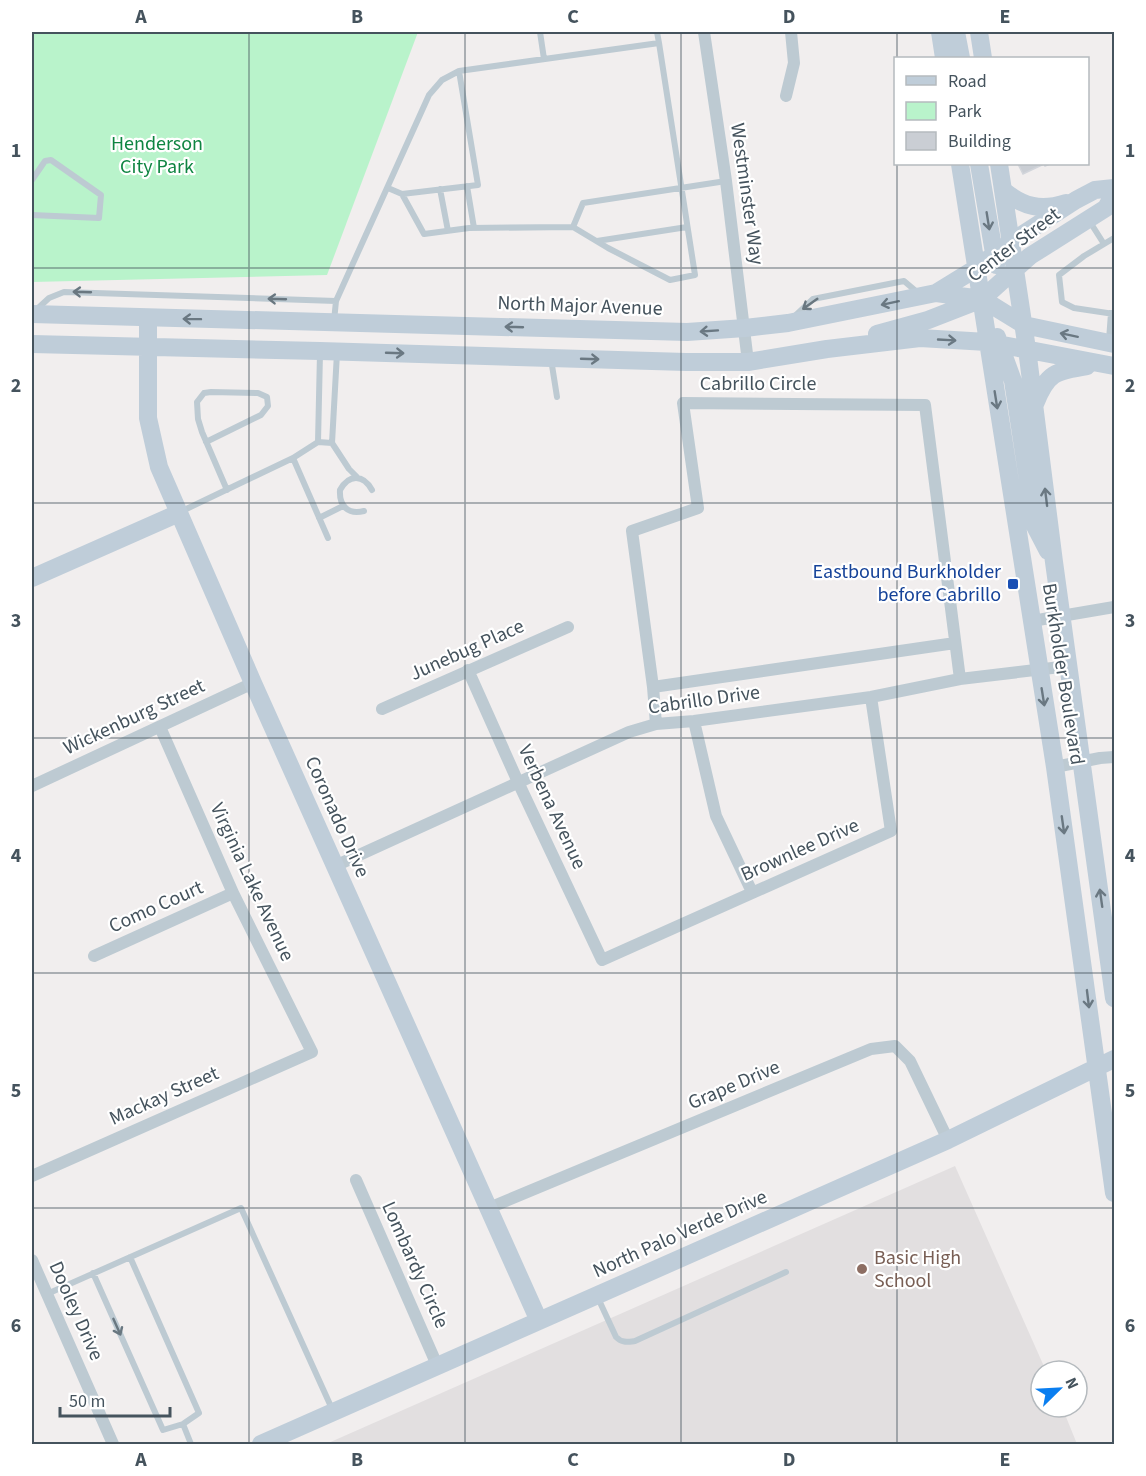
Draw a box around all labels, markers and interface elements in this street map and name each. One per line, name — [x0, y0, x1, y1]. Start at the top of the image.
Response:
text: A — [134, 3, 147, 31]
text: B — [351, 3, 363, 31]
text: C — [567, 3, 579, 31]
text: D — [783, 3, 795, 31]
text: E — [1000, 3, 1010, 31]
legend — [894, 57, 1089, 165]
text: Road — [948, 69, 987, 94]
text: Park — [948, 99, 982, 124]
street label: Westminster Way — [723, 121, 771, 267]
text: Building — [948, 129, 1011, 154]
park label: Henderson City Park — [111, 130, 203, 181]
text: 1 — [11, 137, 21, 165]
text: 1 — [1125, 137, 1135, 165]
street label: Center Street — [962, 201, 1066, 289]
one-way arrow — [982, 211, 993, 231]
one-way arrow — [73, 287, 93, 298]
street label: North Major Avenue — [497, 289, 663, 323]
one-way arrow — [268, 293, 288, 305]
one-way arrow — [802, 297, 818, 310]
one-way arrow — [881, 298, 901, 309]
one-way arrow — [182, 313, 202, 325]
one-way arrow — [504, 321, 524, 333]
one-way arrow — [699, 325, 719, 336]
one-way arrow — [1060, 329, 1079, 340]
one-way arrow — [937, 335, 957, 346]
one-way arrow — [385, 348, 405, 359]
one-way arrow — [580, 354, 600, 365]
street label: Cabrillo Circle — [700, 370, 816, 398]
text: 2 — [11, 372, 21, 400]
text: 2 — [1125, 372, 1135, 400]
one-way arrow — [991, 389, 1002, 409]
one-way arrow — [1040, 488, 1051, 507]
place label: Eastbound Burkholder before Cabrillo — [813, 558, 1001, 609]
marker: Eastbound Burkholder before Cabrillo — [1006, 577, 1020, 591]
street label: Burkholder Boulevard — [1035, 581, 1091, 767]
text: 3 — [11, 607, 21, 635]
text: 3 — [1125, 607, 1135, 635]
street label: Junebug Place — [405, 612, 529, 688]
street label: Wickenburg Street — [59, 672, 209, 762]
street label: Cabrillo Drive — [646, 678, 762, 722]
one-way arrow — [1038, 687, 1049, 706]
street label: Verbena Avenue — [511, 740, 593, 874]
street label: Coronado Drive — [298, 752, 376, 882]
street label: Virginia Lake Avenue — [203, 798, 301, 966]
street label: Brownlee Drive — [736, 811, 864, 889]
one-way arrow — [1058, 814, 1069, 834]
text: 4 — [11, 842, 22, 870]
text: 4 — [1125, 842, 1136, 870]
street label: Como Court — [104, 874, 208, 940]
one-way arrow — [1096, 889, 1107, 909]
one-way arrow — [1083, 989, 1094, 1009]
street label: Grape Drive — [684, 1053, 784, 1117]
street label: Mackay Street — [105, 1059, 223, 1133]
text: 5 — [11, 1077, 21, 1105]
text: 5 — [1125, 1077, 1135, 1105]
street label: North Palo Verde Drive — [588, 1183, 772, 1285]
street label: Lombardy Circle — [375, 1197, 456, 1333]
place label: Basic High School — [874, 1244, 961, 1295]
street label: Dooley Drive — [42, 1257, 110, 1365]
marker: Basic High School — [855, 1262, 869, 1276]
text: 6 — [11, 1312, 21, 1340]
text: 6 — [1125, 1312, 1135, 1340]
one-way arrow — [112, 1317, 123, 1336]
north arrow — [1029, 1359, 1089, 1419]
text: N — [1060, 1374, 1084, 1393]
scale bar — [60, 1380, 170, 1418]
text: 50 m — [69, 1389, 105, 1414]
text: A — [134, 1446, 147, 1474]
text: B — [351, 1446, 363, 1474]
text: C — [567, 1446, 579, 1474]
text: D — [783, 1446, 795, 1474]
text: E — [1000, 1446, 1010, 1474]

